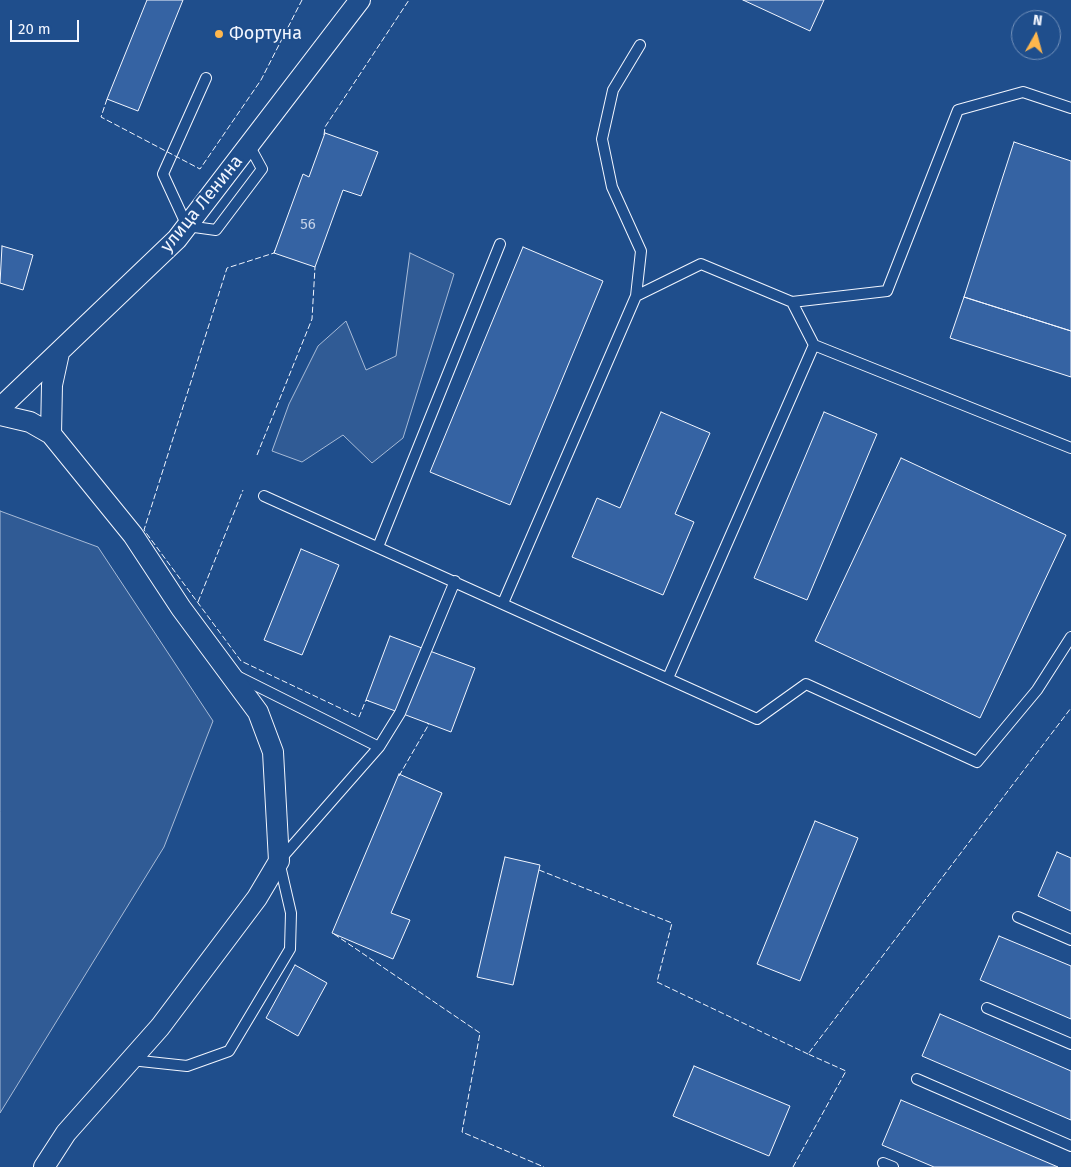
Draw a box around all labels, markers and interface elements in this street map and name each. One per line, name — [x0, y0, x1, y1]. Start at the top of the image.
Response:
scale bar — [12, 10, 81, 42]
north arrow — [1011, 10, 1061, 60]
text: N — [1032, 12, 1043, 30]
text: 20 m — [18, 20, 51, 38]
place label: Фортуна — [229, 23, 302, 45]
marker: Фортуна — [213, 28, 225, 40]
street label: улица Ленина — [156, 151, 248, 257]
house number: 56 — [300, 216, 316, 234]

